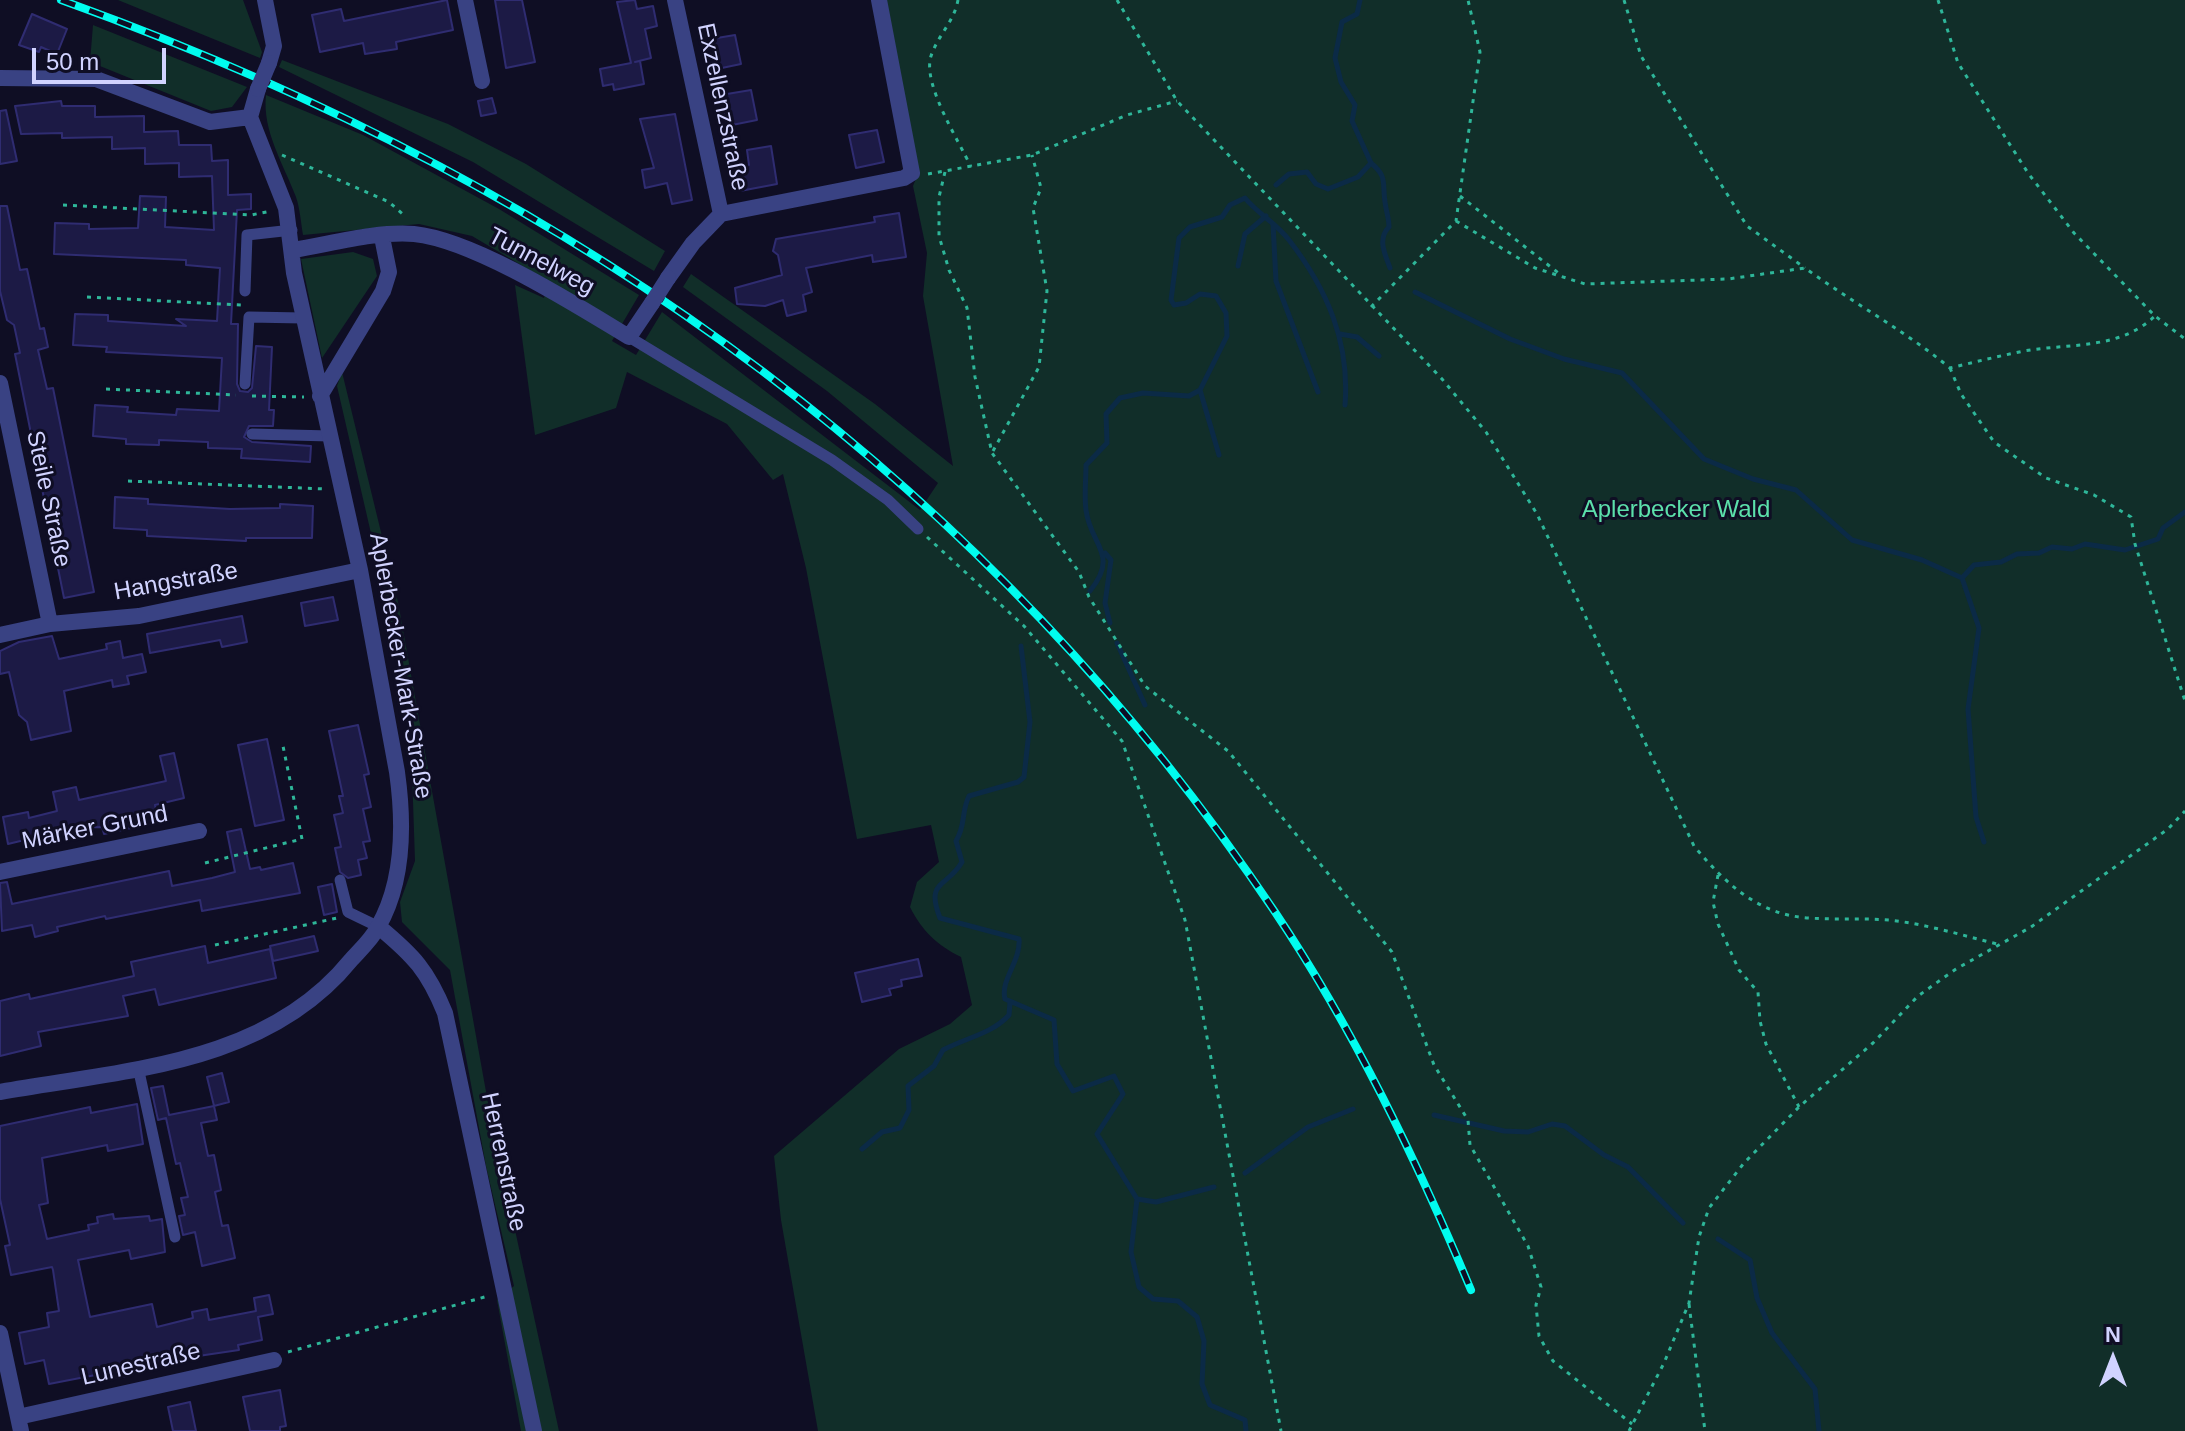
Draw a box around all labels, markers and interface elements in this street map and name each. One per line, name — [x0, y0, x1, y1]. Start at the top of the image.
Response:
street label: Exzellenzstraße — [690, 21, 754, 193]
scale bar — [36, 32, 170, 82]
text: 50 m — [46, 48, 99, 75]
street label: Tunnelweg — [483, 222, 599, 302]
street label: Steile Straße — [19, 428, 77, 570]
park label: Aplerbecker Wald — [1582, 496, 1770, 524]
street label: Aplerbecker-Mark-Straße — [362, 531, 438, 801]
street label: Hangstraße — [112, 557, 240, 607]
street label: Märker Grund — [20, 800, 170, 856]
street label: Herrenstraße — [474, 1090, 532, 1234]
north arrow — [2073, 1319, 2153, 1399]
text: N — [2105, 1322, 2121, 1347]
street label: Lunestraße — [79, 1337, 203, 1393]

